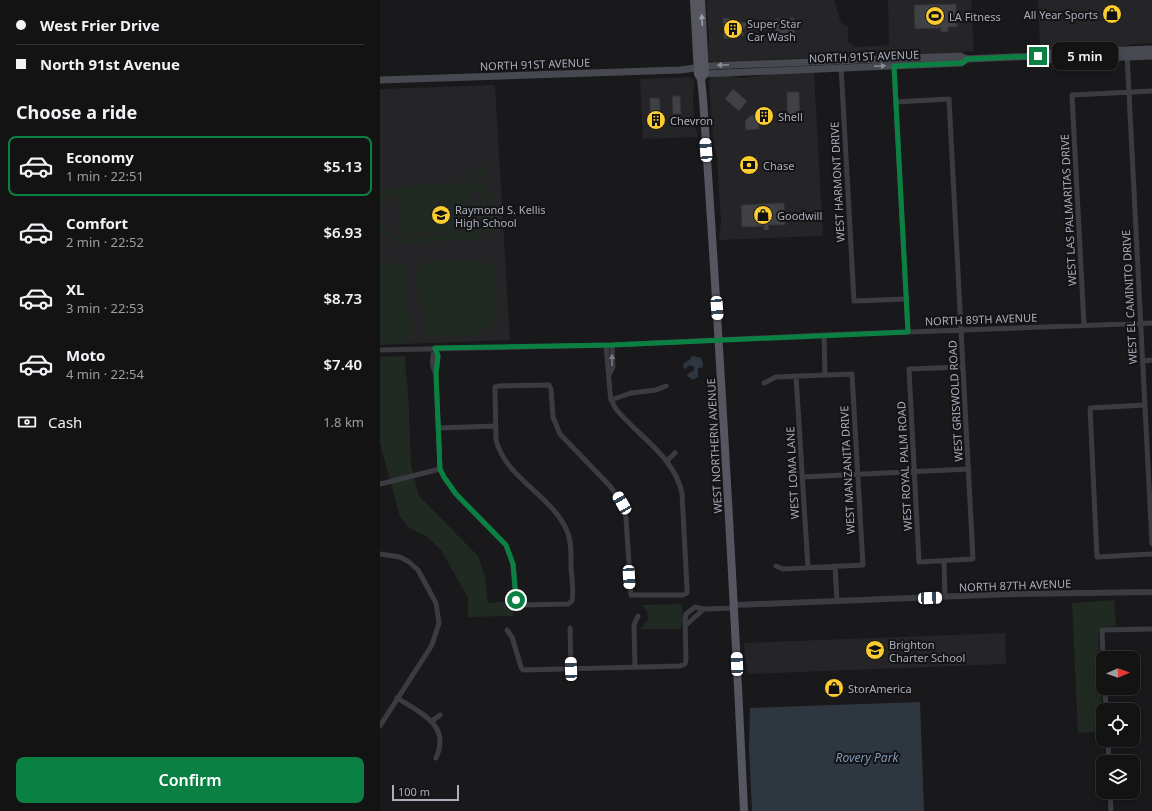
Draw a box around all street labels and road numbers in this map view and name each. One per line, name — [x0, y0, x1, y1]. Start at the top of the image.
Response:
street label: NORTH 91ST AVENUE — [809, 47, 919, 65]
street label: NORTH 91ST AVENUE — [480, 55, 590, 73]
street label: WEST HARMONT DRIVE — [826, 121, 848, 243]
street label: WEST LAS PALMARITAS DRIVE — [1057, 134, 1079, 286]
street label: WEST EL CAMINITO DRIVE — [1118, 229, 1140, 365]
street label: NORTH 89TH AVENUE — [925, 310, 1037, 328]
street label: WEST GRISWOLD ROAD — [944, 340, 966, 462]
street label: WEST NORTHERN AVENUE — [703, 378, 725, 514]
street label: WEST ROYAL PALM ROAD — [893, 401, 915, 531]
street label: WEST MANZANITA DRIVE — [836, 405, 858, 535]
street label: WEST LOMA LANE — [782, 426, 802, 520]
street label: NORTH 87TH AVENUE — [959, 576, 1071, 594]

